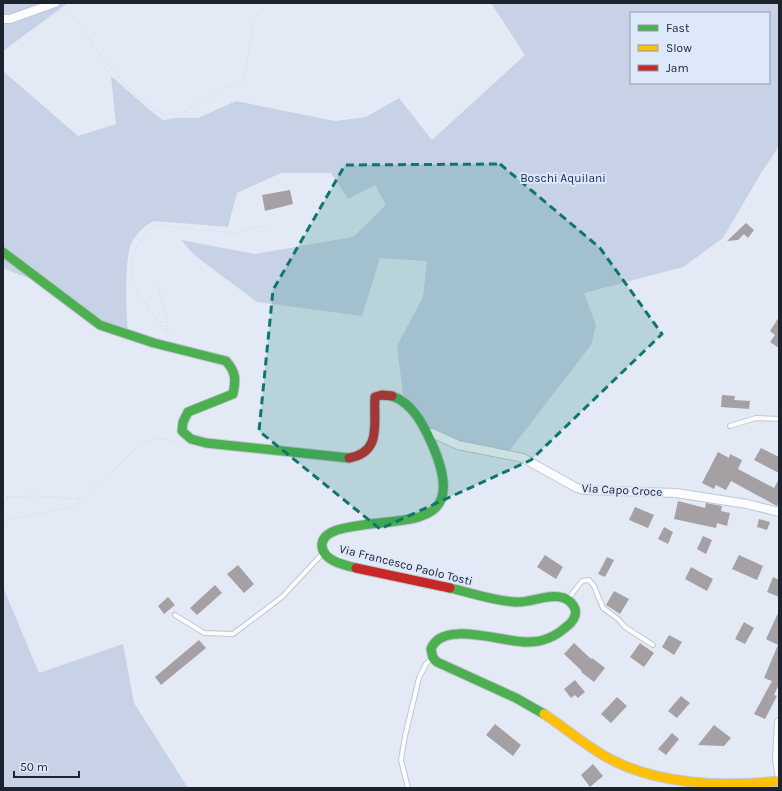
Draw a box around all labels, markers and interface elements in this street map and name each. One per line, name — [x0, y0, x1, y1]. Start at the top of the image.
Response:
legend — [630, 12, 770, 84]
text: Fast — [666, 21, 690, 35]
text: Slow — [666, 41, 692, 55]
text: Jam — [666, 61, 689, 75]
park label: Boschi Aquilani — [520, 171, 606, 185]
street label: Via Capo Croce — [581, 481, 663, 499]
street label: Via Francesco Paolo Tosti — [338, 542, 474, 588]
scale bar — [14, 753, 79, 779]
text: 50 m — [20, 760, 48, 774]

